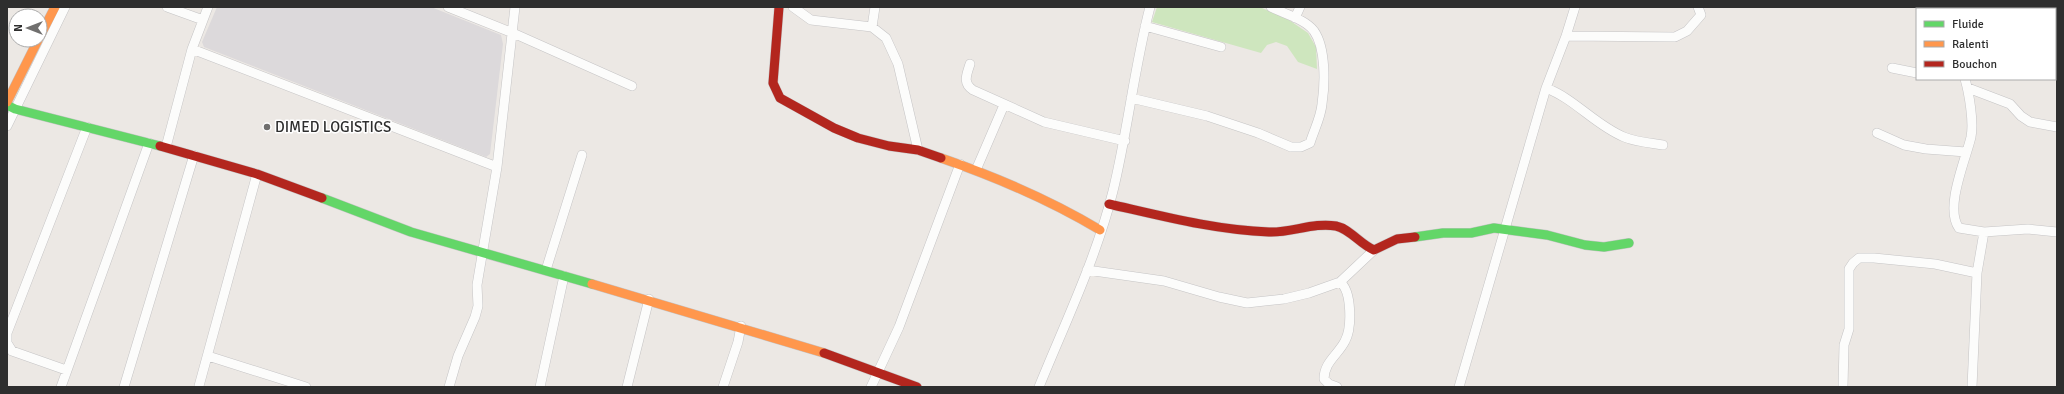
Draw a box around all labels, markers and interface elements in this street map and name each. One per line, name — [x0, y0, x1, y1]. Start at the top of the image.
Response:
north arrow — [8, 8, 48, 48]
legend — [1916, 8, 2056, 80]
text: Fluide — [1952, 17, 1984, 32]
text: N — [12, 24, 25, 32]
text: Ralenti — [1952, 37, 1989, 52]
text: Bouchon — [1952, 57, 1997, 72]
place label: DIMED LOGISTICS — [275, 118, 391, 136]
marker: DIMED LOGISTICS — [262, 122, 272, 132]

